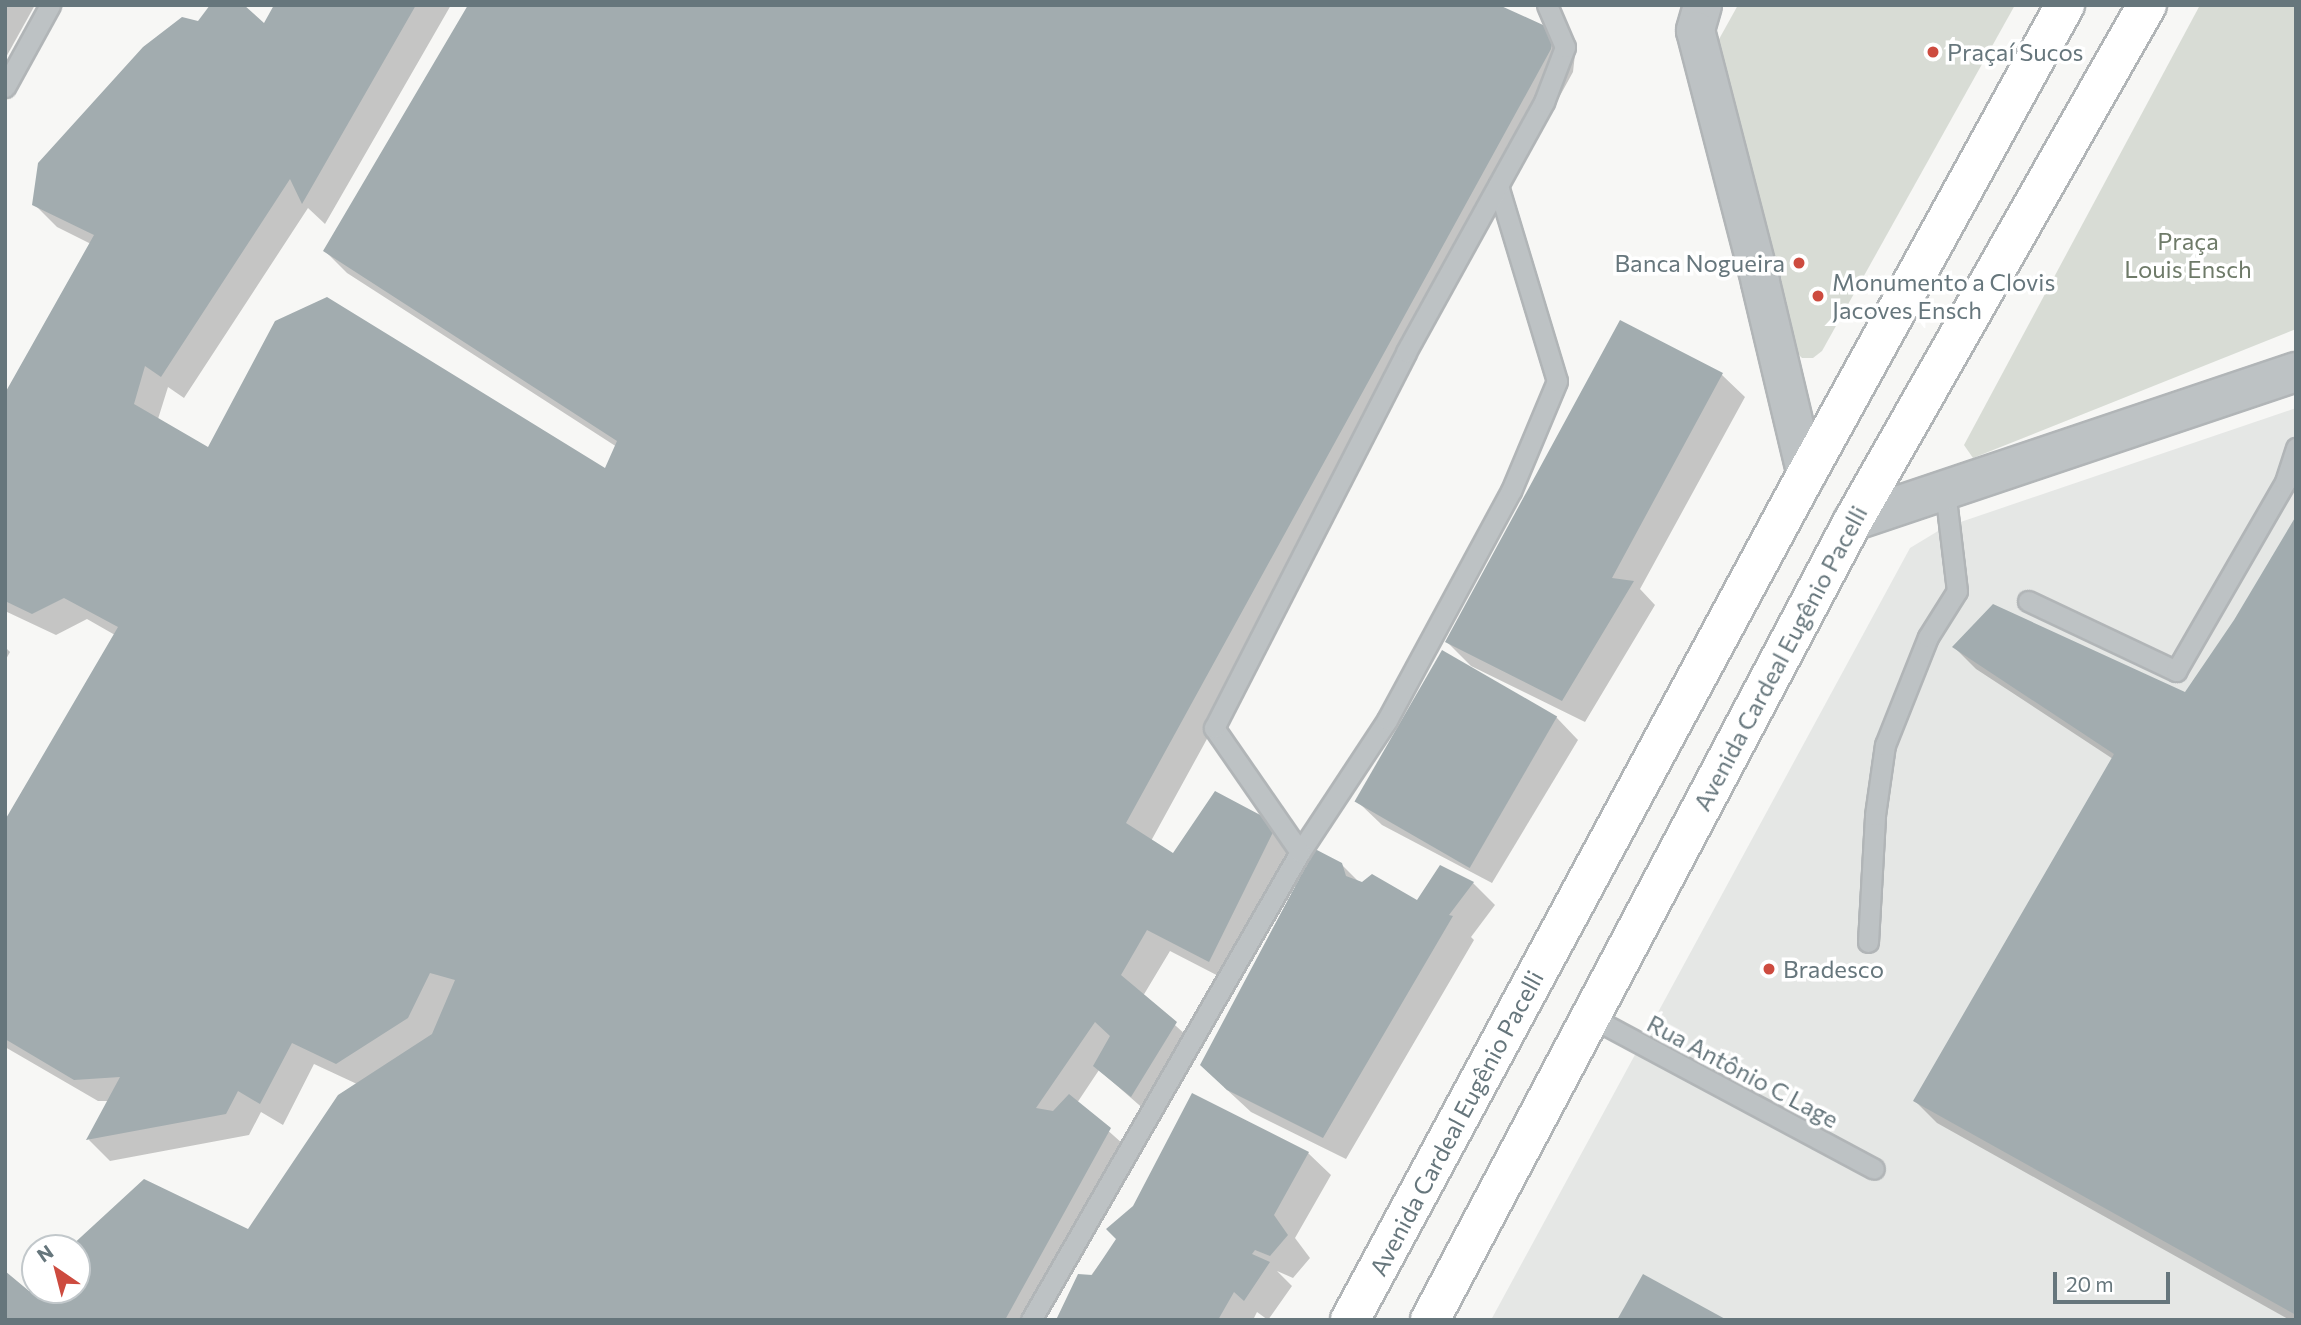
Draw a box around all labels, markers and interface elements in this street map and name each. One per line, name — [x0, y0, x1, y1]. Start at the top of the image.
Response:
place label: Praçaí Sucos — [1947, 38, 2084, 66]
marker: Praçaí Sucos — [1925, 44, 1941, 60]
park label: Praça Louis Ensch — [2124, 227, 2252, 283]
place label: Banca Nogueira — [1615, 249, 1785, 277]
marker: Banca Nogueira — [1791, 255, 1807, 271]
place label: Monumento a Clovis Jacoves Ensch — [1832, 268, 2055, 324]
marker: Monumento a Clovis Jacoves Ensch — [1810, 288, 1826, 304]
street label: Avenida Cardeal Eugênio Pacelli — [1687, 500, 1873, 816]
place label: Bradesco — [1783, 955, 1884, 983]
marker: Bradesco — [1761, 961, 1777, 977]
street label: Avenida Cardeal Eugênio Pacelli — [1363, 965, 1549, 1281]
street label: Rua Antônio C Lage — [1642, 1008, 1844, 1134]
north arrow — [21, 1234, 91, 1304]
text: N — [32, 1240, 57, 1267]
scale bar — [2056, 1258, 2173, 1302]
text: 20 m — [2066, 1271, 2114, 1296]

